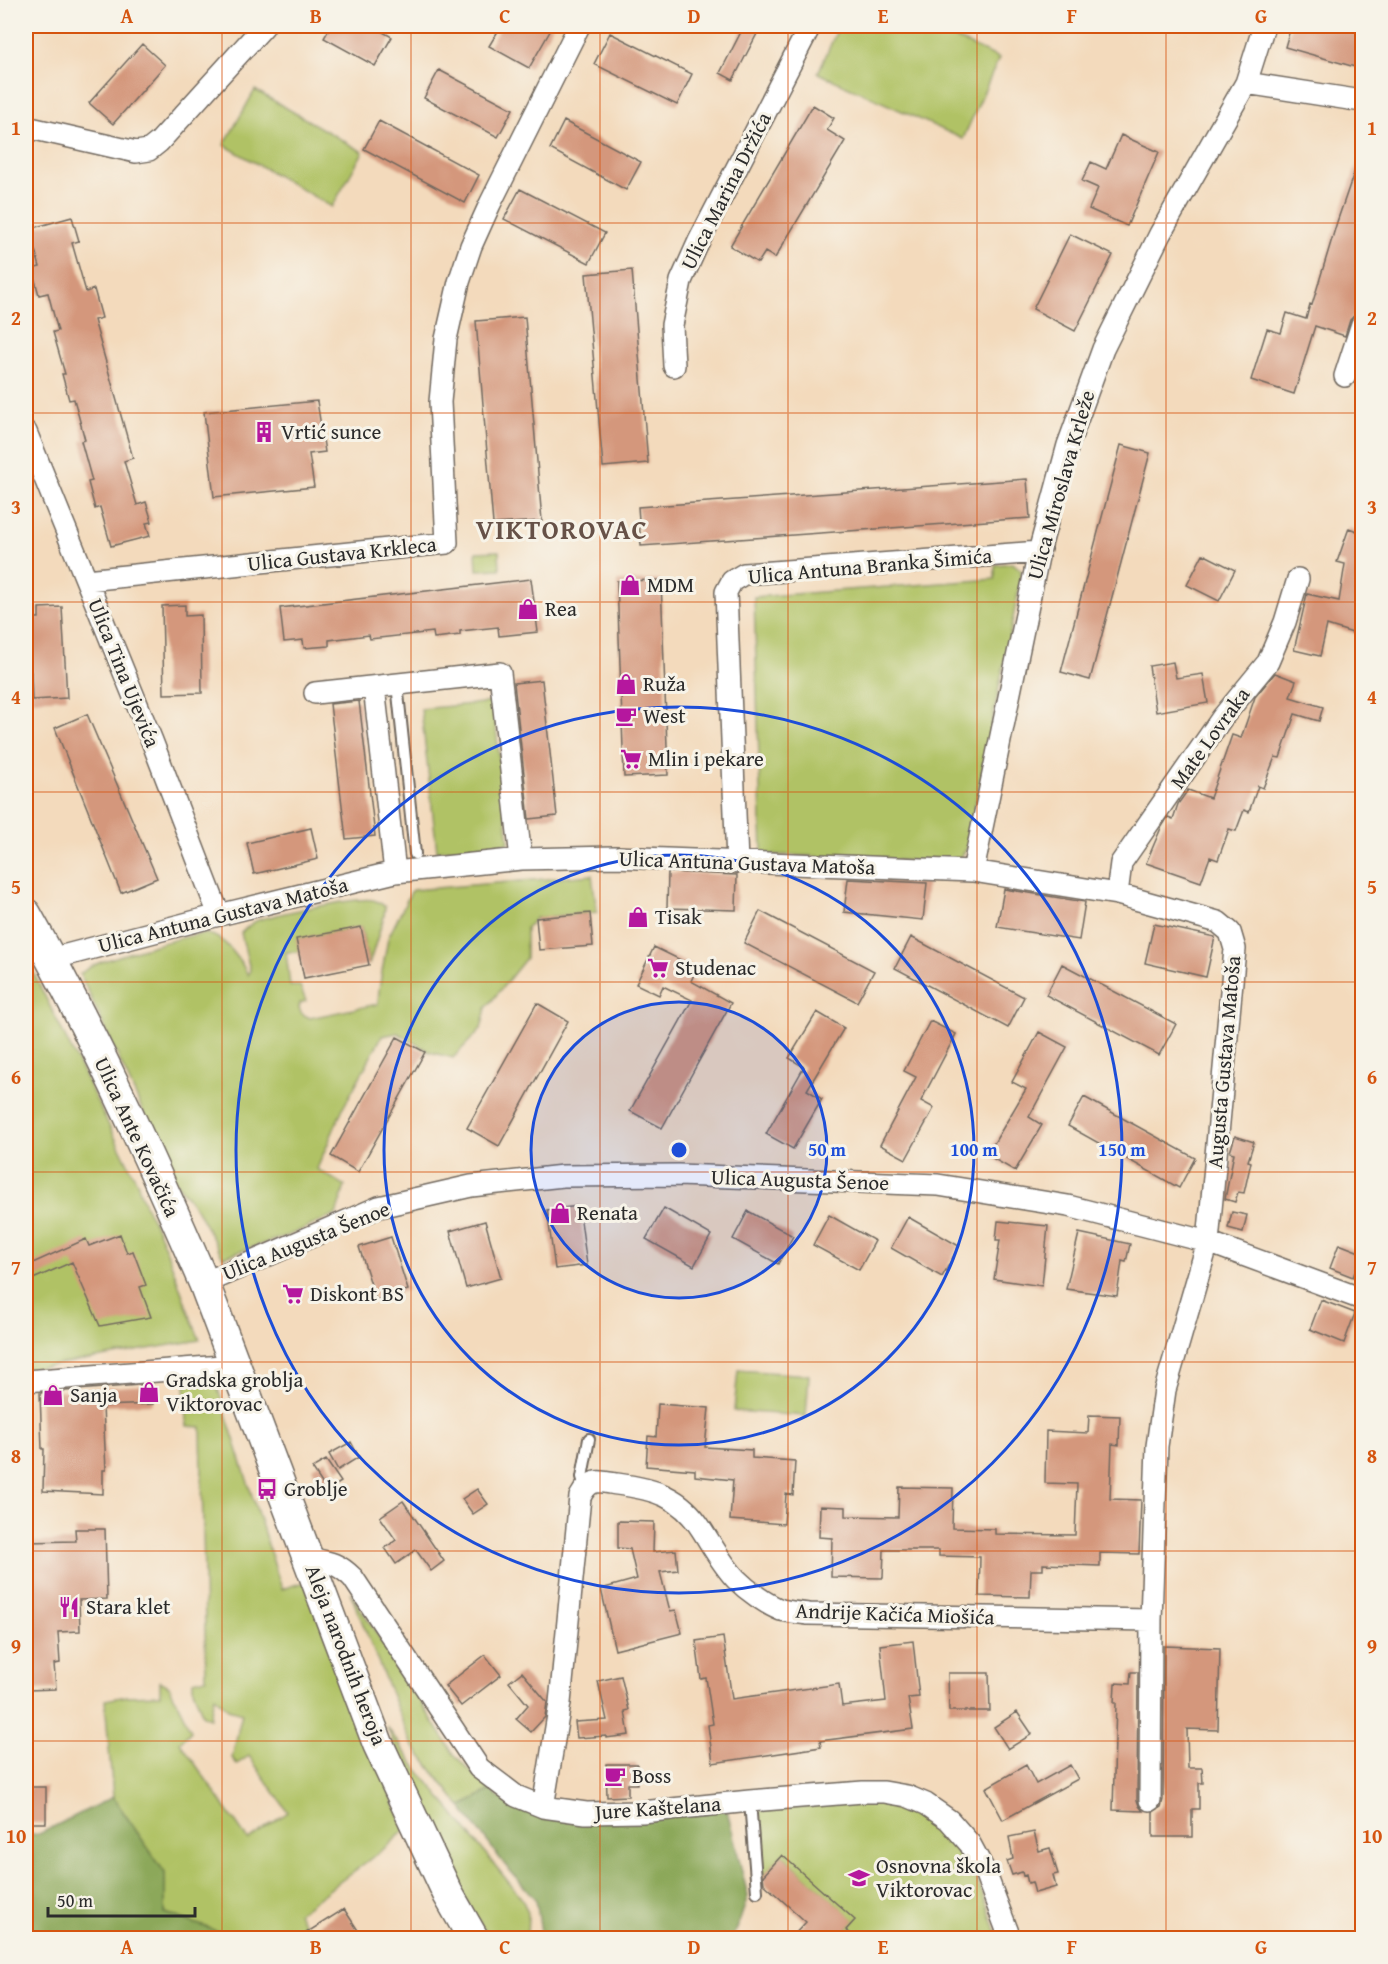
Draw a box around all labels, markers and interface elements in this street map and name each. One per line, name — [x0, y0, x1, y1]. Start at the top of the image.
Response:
text: A — [121, 1, 134, 30]
text: B — [310, 1, 322, 30]
text: C — [499, 1, 511, 30]
text: D — [687, 1, 701, 30]
text: E — [878, 1, 889, 30]
text: F — [1067, 1, 1077, 30]
text: G — [1255, 1, 1267, 30]
street label: Ulica Marina Držića — [672, 106, 779, 275]
text: 1 — [11, 113, 21, 142]
text: 1 — [1367, 113, 1377, 142]
text: 2 — [11, 303, 21, 332]
text: 2 — [1367, 303, 1377, 332]
street label: Ulica Miroslava Krleže — [1019, 386, 1102, 583]
place label: Vrtić sunce — [281, 416, 381, 447]
building icon: Vrtić sunce — [252, 420, 276, 444]
text: 3 — [11, 492, 21, 521]
text: 3 — [1367, 492, 1377, 521]
district label: VIKTOROVAC — [476, 509, 648, 549]
street label: Ulica Gustava Krkleca — [246, 528, 438, 579]
street label: Ulica Antuna Branka Šimića — [747, 539, 993, 592]
place label: MDM — [647, 569, 694, 600]
shop icon: MDM — [618, 573, 642, 597]
place label: Rea — [545, 593, 577, 624]
street label: Ulica Tina Ujevića — [80, 594, 169, 752]
shop icon: Rea — [516, 597, 540, 621]
place label: Ruža — [643, 668, 686, 699]
shop icon: Ruža — [614, 672, 638, 696]
street label: Mate Lovraka — [1162, 680, 1257, 795]
text: 4 — [11, 682, 21, 711]
text: 4 — [1367, 682, 1377, 711]
place label: West — [643, 700, 686, 731]
cafe icon: West — [614, 704, 638, 728]
place label: Mlin i pekare — [648, 743, 764, 774]
supermarket icon: Mlin i pekare — [619, 747, 643, 771]
street label: Ulica Antuna Gustava Matoša — [618, 843, 876, 882]
street label: Ulica Antuna Gustava Matoša — [95, 868, 351, 961]
text: 5 — [11, 872, 21, 901]
text: 5 — [1367, 872, 1377, 901]
place label: Tisak — [655, 901, 702, 932]
shop icon: Tisak — [626, 905, 650, 929]
place label: Studenac — [675, 952, 756, 983]
street label: Augusta Gustava Matoša — [1199, 954, 1248, 1170]
supermarket icon: Studenac — [646, 956, 670, 980]
street label: Ulica Ante Kovačića — [87, 1052, 188, 1222]
text: 6 — [11, 1062, 21, 1091]
text: 6 — [1367, 1062, 1377, 1091]
text: 50 m — [808, 1136, 847, 1163]
text: 100 m — [950, 1136, 998, 1163]
text: 150 m — [1098, 1136, 1146, 1163]
centre of rings — [669, 1140, 689, 1160]
street label: Ulica Augusta Šenoe — [710, 1161, 890, 1198]
street label: Ulica Augusta Šenoe — [217, 1193, 394, 1288]
place label: Renata — [577, 1197, 638, 1228]
shop icon: Renata — [548, 1201, 572, 1225]
text: 7 — [11, 1252, 21, 1281]
text: 7 — [1367, 1252, 1377, 1281]
place label: Diskont BS — [310, 1278, 404, 1309]
supermarket icon: Diskont BS — [281, 1282, 305, 1306]
place label: Gradska groblja Viktorovac — [166, 1364, 303, 1419]
place label: Sanja — [70, 1379, 118, 1410]
shop icon: Gradska groblja Viktorovac — [137, 1380, 161, 1404]
shop icon: Sanja — [41, 1383, 65, 1407]
text: 8 — [11, 1441, 21, 1470]
text: 8 — [1367, 1441, 1377, 1470]
place label: Groblje — [284, 1473, 348, 1504]
bus stop icon: Groblje — [255, 1477, 279, 1501]
street label: Aleja narodnih heroja — [298, 1560, 395, 1750]
place label: Stara klet — [86, 1591, 171, 1622]
restaurant icon: Stara klet — [57, 1595, 81, 1619]
street label: Andrije Kačića Miošića — [795, 1595, 995, 1632]
text: 9 — [11, 1631, 21, 1660]
text: 9 — [1367, 1631, 1377, 1660]
place label: Boss — [632, 1760, 671, 1791]
cafe icon: Boss — [603, 1764, 627, 1788]
street label: Jure Kaštelana — [591, 1788, 722, 1828]
text: 10 — [6, 1821, 26, 1850]
text: 10 — [1362, 1821, 1382, 1850]
place label: Osnovna škola Viktorovac — [876, 1850, 1001, 1905]
school or university icon: Osnovna škola Viktorovac — [847, 1866, 871, 1890]
scale bar — [48, 1880, 195, 1918]
text: 50 m — [57, 1887, 93, 1914]
text: A — [121, 1932, 134, 1961]
text: B — [310, 1932, 322, 1961]
text: C — [499, 1932, 511, 1961]
text: D — [687, 1932, 701, 1961]
text: E — [878, 1932, 889, 1961]
text: F — [1067, 1932, 1077, 1961]
text: G — [1255, 1932, 1267, 1961]

